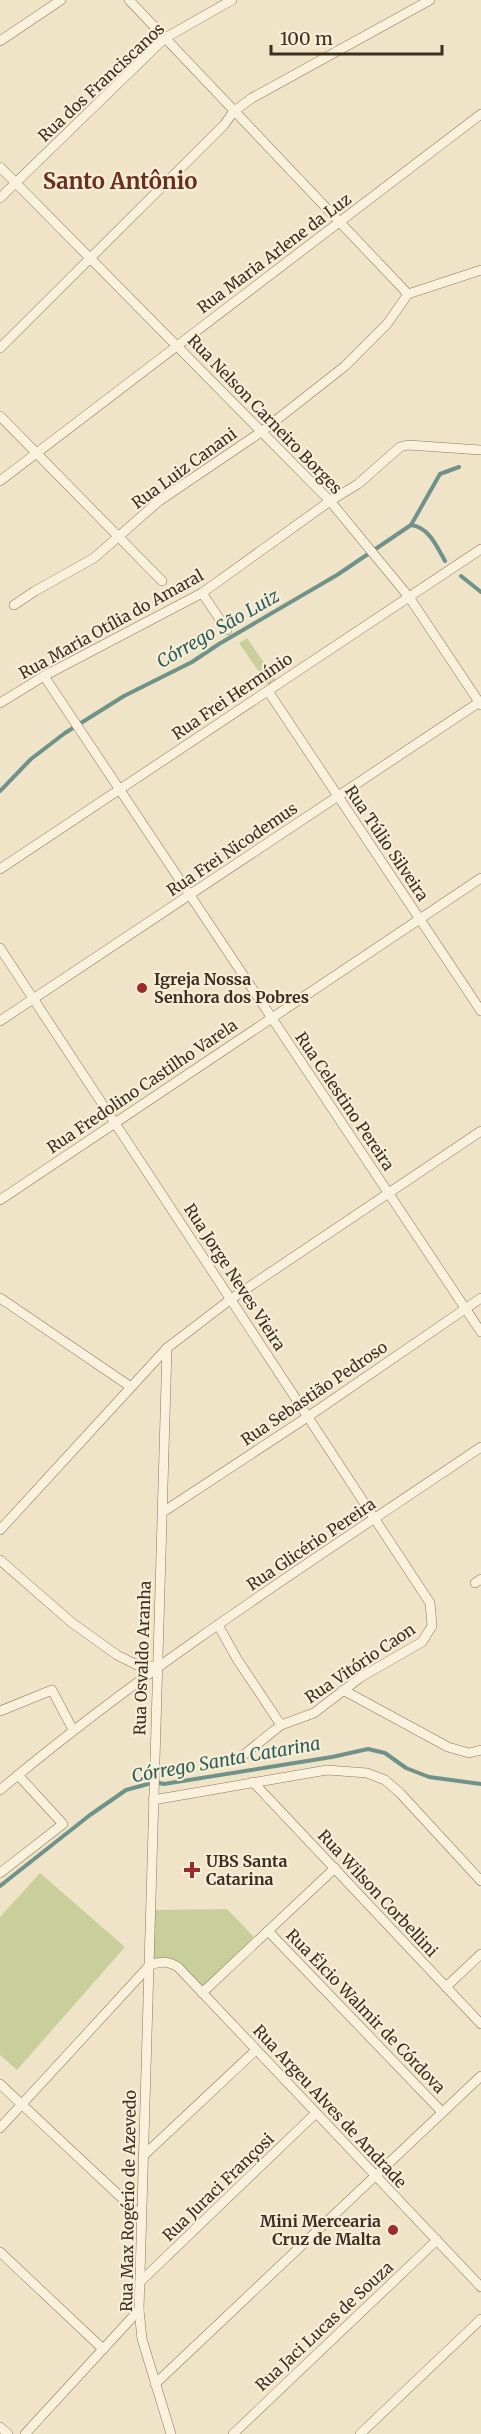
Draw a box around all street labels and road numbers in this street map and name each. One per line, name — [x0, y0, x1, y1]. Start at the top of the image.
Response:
street label: Rua dos Franciscanos — [34, 18, 168, 146]
street label: Rua Maria Arlene da Luz — [193, 188, 355, 317]
street label: Rua Nelson Carneiro Borges — [184, 330, 347, 498]
street label: Rua Luiz Canani — [128, 423, 240, 513]
street label: Rua Maria Otília do Amaral — [15, 565, 207, 683]
street label: Rua Frei Hermínio — [168, 648, 296, 744]
street label: Rua Túlio Silveira — [341, 782, 433, 905]
street label: Rua Frei Nicodemus — [163, 798, 301, 900]
street label: Rua Fredolino Castilho Varela — [43, 1015, 241, 1157]
street label: Rua Celestino Pereira — [291, 1028, 399, 1174]
street label: Rua Jorge Neves Vieira — [180, 1200, 290, 1355]
street label: Rua Sebastião Pedroso — [237, 1337, 391, 1449]
street label: Rua Glicério Pereira — [243, 1493, 380, 1594]
street label: Rua Osvaldo Aranha — [129, 1580, 155, 1736]
street label: Rua Vitório Caon — [301, 1619, 419, 1707]
street label: Rua Wilson Corbellini — [314, 1825, 442, 1961]
street label: Rua Élcio Walmir de Córdova — [282, 1925, 450, 2098]
street label: Rua Argeu Alves de Andrade — [249, 2020, 411, 2192]
street label: Rua Max Rogério de Azevedo — [116, 2090, 140, 2312]
street label: Rua Juraci Françosi — [158, 2129, 278, 2245]
street label: Rua Jaci Lucas de Souza — [251, 2257, 397, 2395]

